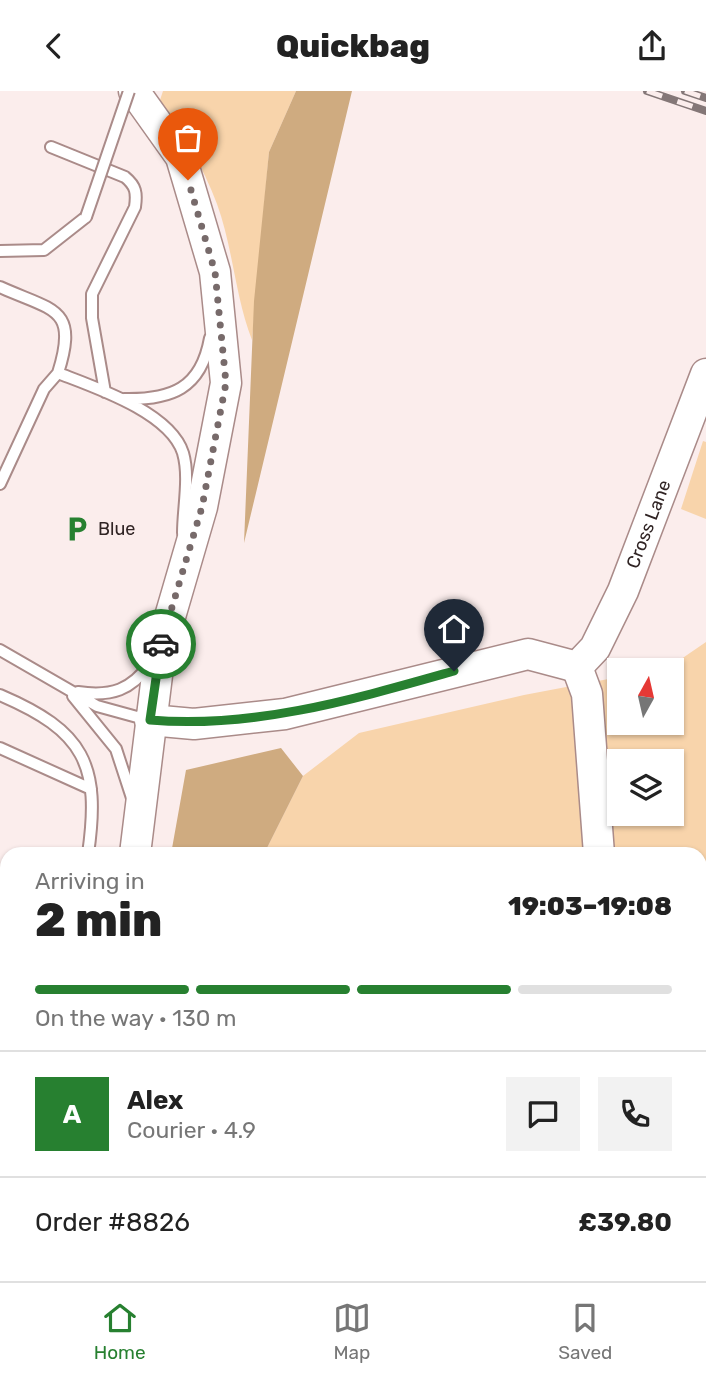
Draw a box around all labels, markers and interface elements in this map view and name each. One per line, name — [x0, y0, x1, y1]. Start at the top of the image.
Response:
icon: back — [35, 27, 73, 65]
text: Quickbag — [276, 27, 430, 65]
icon: share — [633, 27, 671, 65]
pin — [158, 108, 218, 180]
icon: bag — [169, 119, 207, 157]
street label: Cross Lane — [622, 477, 675, 571]
parking icon: Blue — [62, 514, 92, 544]
place label: Blue — [98, 518, 135, 540]
pin — [424, 599, 484, 671]
courier — [126, 609, 196, 679]
icon: home — [435, 610, 473, 648]
icon: car — [142, 625, 180, 663]
north arrow — [607, 658, 684, 735]
map controls — [607, 658, 684, 826]
button: layers — [607, 749, 684, 826]
text: Arriving in — [35, 867, 145, 895]
text: 19:03–19:08 — [508, 891, 672, 922]
text: 2 min — [35, 893, 162, 948]
text: On the way · 130 m — [35, 1004, 236, 1032]
button: chat — [506, 1077, 580, 1151]
button: phone — [598, 1077, 672, 1151]
text: Alex — [127, 1085, 183, 1116]
text: A — [63, 1099, 81, 1130]
text: Courier · 4.9 — [127, 1116, 256, 1144]
text: Order #8826 — [35, 1207, 190, 1238]
text: £39.80 — [578, 1207, 672, 1238]
tab: Home — [94, 1299, 146, 1364]
tab: Map — [333, 1299, 371, 1364]
tab: Saved — [558, 1299, 612, 1364]

